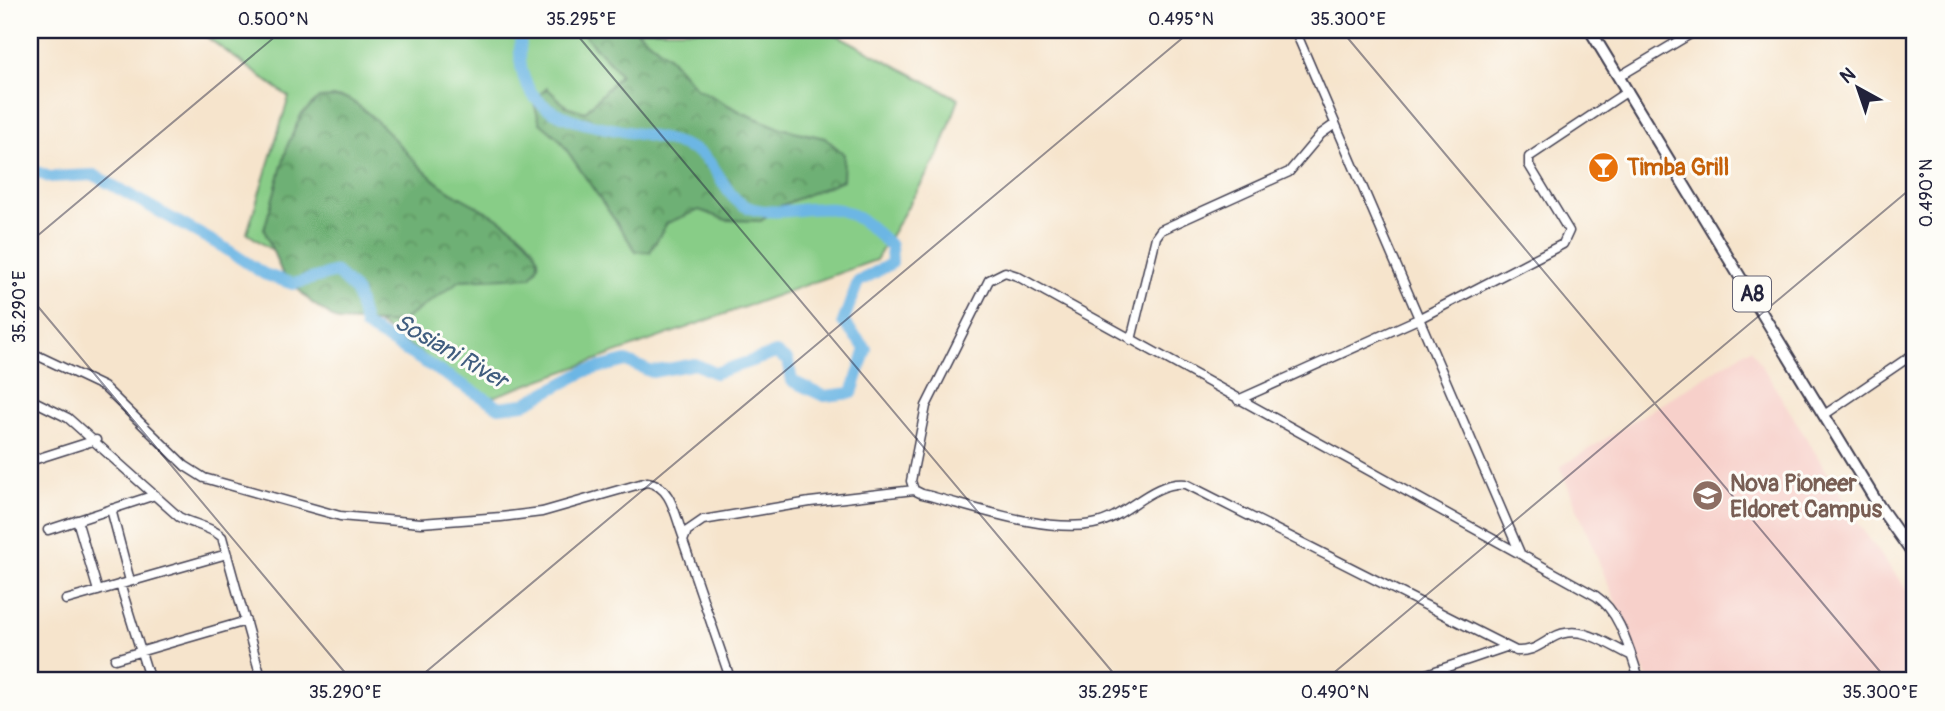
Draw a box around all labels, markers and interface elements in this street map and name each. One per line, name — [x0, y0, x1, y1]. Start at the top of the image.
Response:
text: 0.500°N — [238, 8, 308, 31]
text: 35.295°E — [546, 8, 616, 31]
text: 0.495°N — [1148, 8, 1214, 31]
text: 35.300°E — [1310, 8, 1386, 31]
north arrow — [1822, 52, 1892, 122]
text: N — [1835, 62, 1860, 89]
bar icon: Timba Grill — [1587, 150, 1621, 184]
place label: Timba Grill — [1626, 153, 1729, 182]
text: 0.490°N — [1915, 159, 1938, 227]
text: 35.290°E — [8, 271, 31, 343]
road number: A8 — [1733, 276, 1771, 312]
water label: Sosiani River — [389, 308, 515, 397]
place label: Nova Pioneer Eldoret Campus — [1730, 469, 1883, 524]
school or university icon: Nova Pioneer Eldoret Campus — [1690, 479, 1724, 513]
text: 35.290°E — [309, 681, 381, 704]
text: 35.295°E — [1078, 681, 1148, 704]
text: 0.490°N — [1301, 681, 1369, 704]
text: 35.300°E — [1842, 681, 1918, 704]

